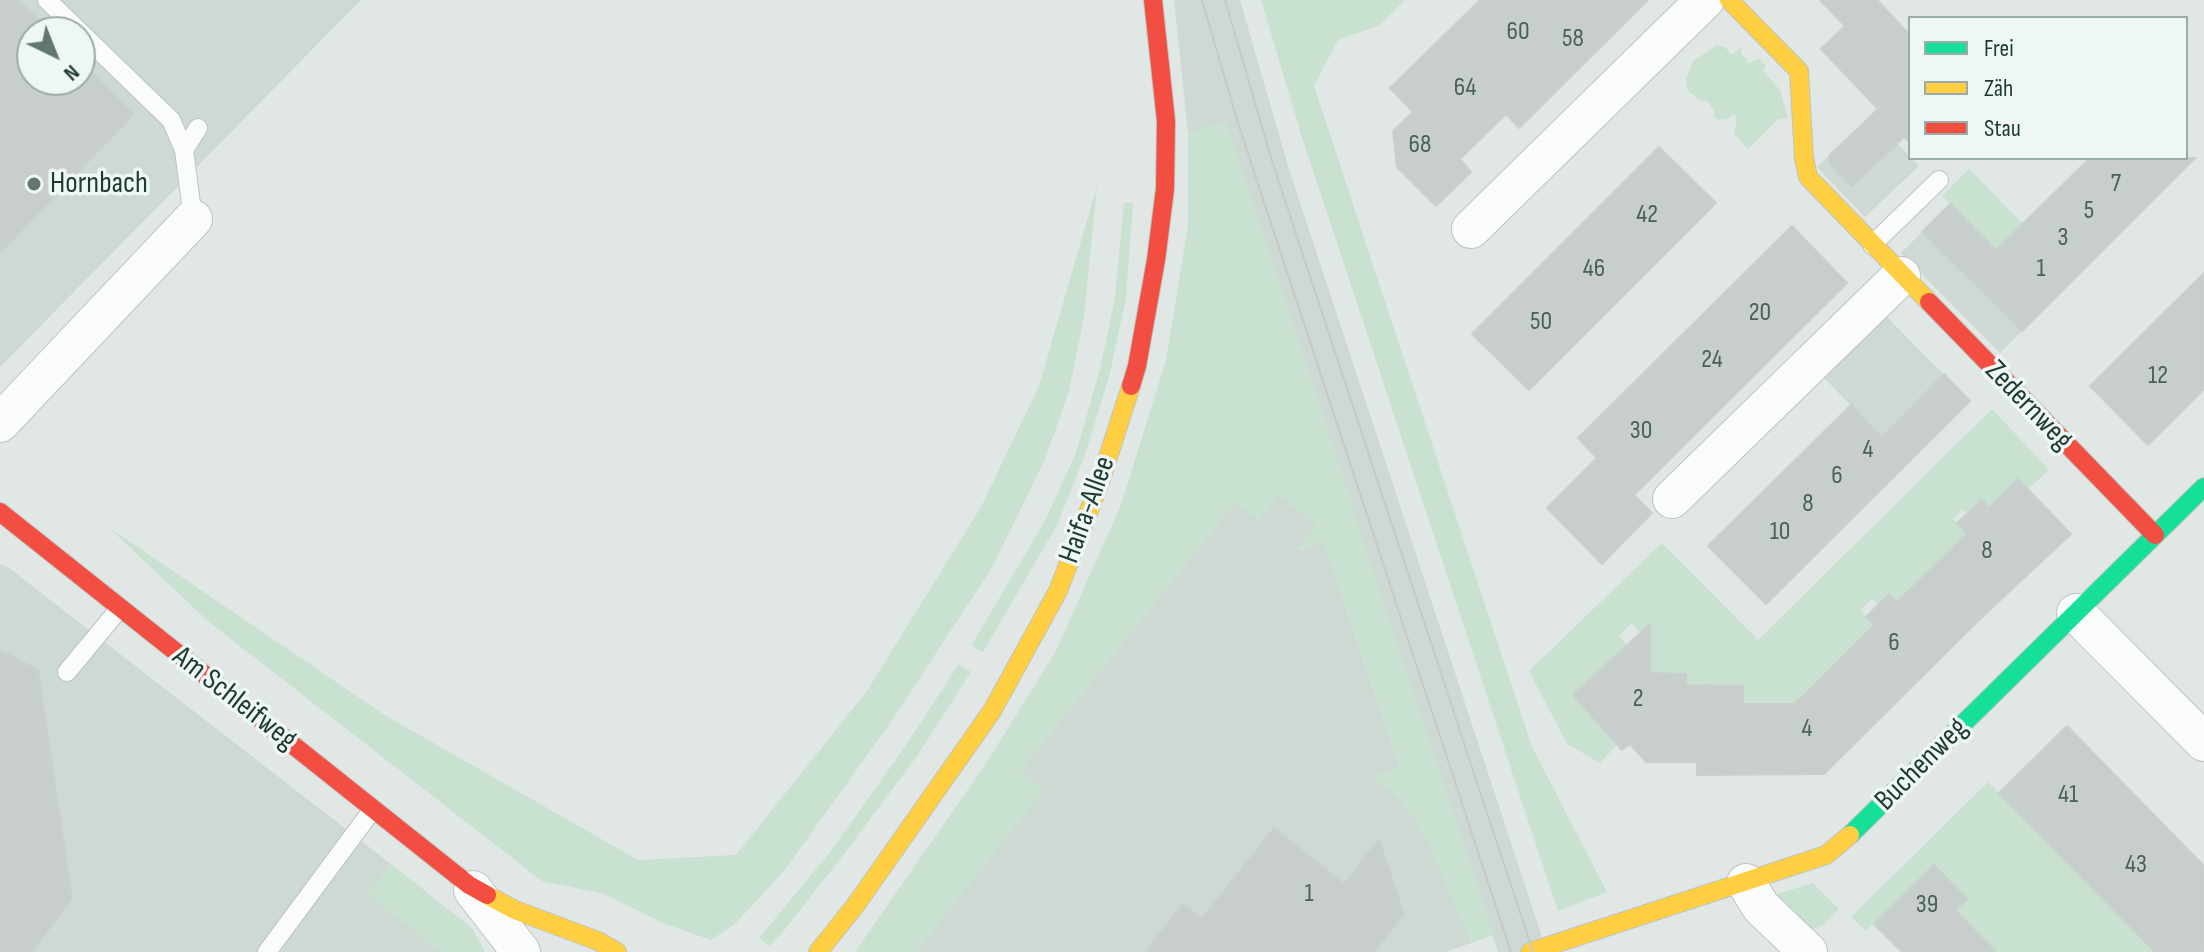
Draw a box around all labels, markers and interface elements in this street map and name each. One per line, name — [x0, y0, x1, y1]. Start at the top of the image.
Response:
north arrow — [16, 16, 96, 96]
house number: 60 — [1507, 16, 1529, 48]
legend — [1908, 16, 2188, 160]
house number: 58 — [1562, 23, 1584, 55]
text: Frei — [1984, 34, 2014, 63]
text: N — [58, 59, 85, 86]
house number: 64 — [1454, 72, 1476, 104]
text: Zäh — [1984, 74, 2013, 103]
text: Stau — [1984, 114, 2021, 143]
house number: 68 — [1409, 129, 1431, 161]
place label: Hornbach — [50, 166, 148, 202]
house number: 7 — [2111, 168, 2121, 200]
marker: Hornbach — [25, 175, 43, 193]
house number: 5 — [2084, 195, 2094, 227]
house number: 42 — [1636, 199, 1658, 231]
house number: 3 — [2058, 222, 2068, 254]
house number: 46 — [1583, 253, 1605, 285]
house number: 1 — [2036, 253, 2046, 285]
house number: 20 — [1749, 297, 1771, 329]
house number: 50 — [1530, 306, 1552, 338]
house number: 24 — [1701, 344, 1723, 376]
street label: Zedernweg — [1977, 354, 2079, 458]
house number: 12 — [2148, 360, 2168, 392]
house number: 30 — [1630, 415, 1652, 447]
house number: 4 — [1863, 434, 1873, 466]
street label: Haifa-Allee — [1052, 452, 1124, 568]
house number: 6 — [1831, 460, 1843, 492]
house number: 8 — [1802, 488, 1814, 520]
house number: 10 — [1770, 516, 1790, 548]
house number: 8 — [1981, 535, 1993, 567]
house number: 6 — [1888, 627, 1900, 659]
street label: Am Schleifweg — [165, 639, 303, 759]
house number: 2 — [1633, 683, 1643, 715]
street label: Buchenweg — [1868, 711, 1976, 819]
house number: 4 — [1802, 713, 1812, 745]
house number: 41 — [2058, 779, 2078, 811]
house number: 43 — [2125, 849, 2147, 881]
house number: 1 — [1304, 878, 1314, 910]
house number: 39 — [1916, 889, 1938, 921]

